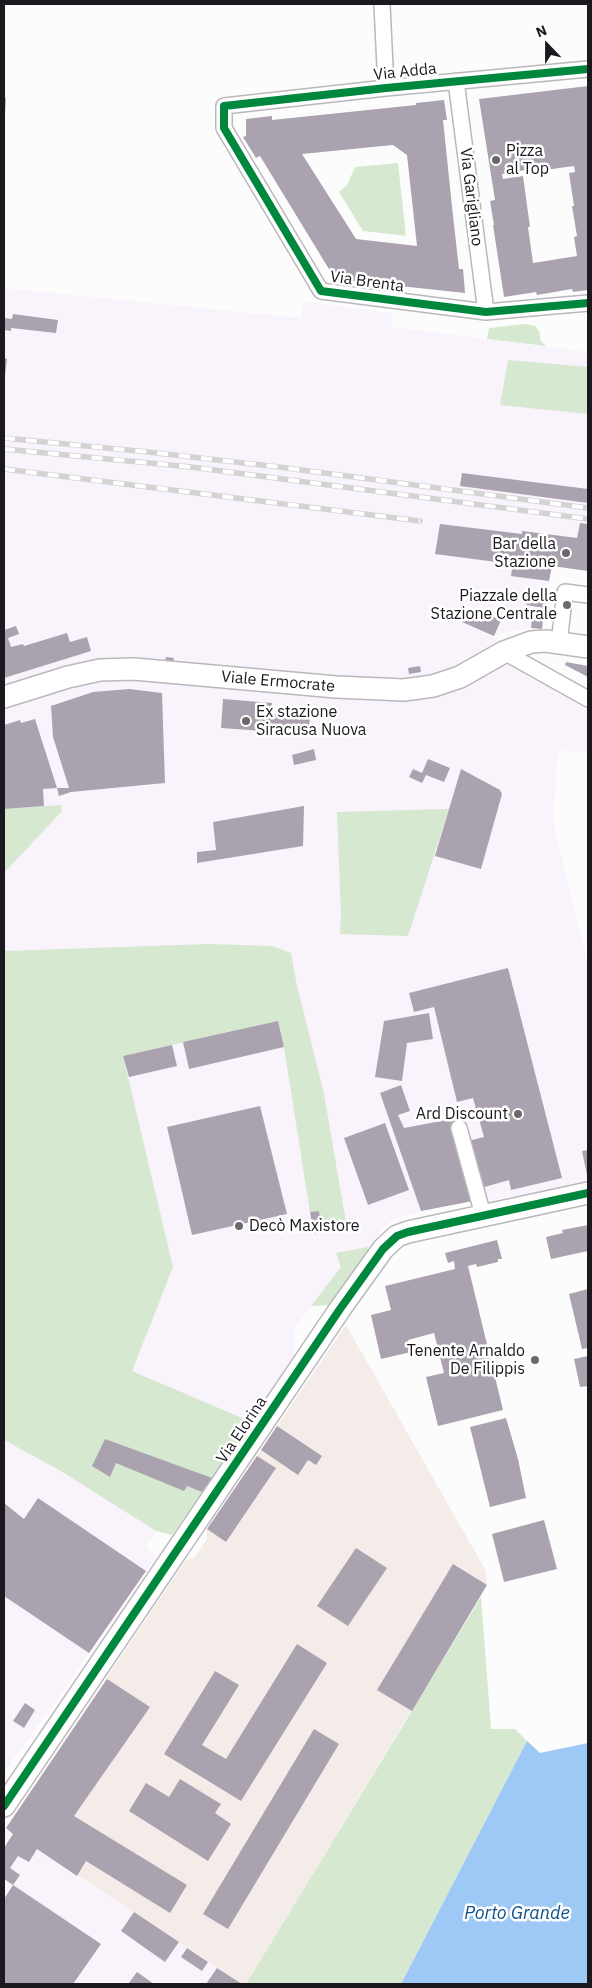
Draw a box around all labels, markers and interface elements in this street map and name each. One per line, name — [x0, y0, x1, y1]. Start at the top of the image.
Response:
north arrow — [522, 20, 572, 70]
text: N — [533, 21, 549, 41]
street label: Via Adda — [372, 59, 438, 85]
place label: Pizza al Top — [506, 141, 549, 179]
street label: Via Garigliano — [455, 147, 487, 247]
marker: Pizza al Top — [490, 154, 502, 166]
street label: Via Brenta — [329, 267, 405, 297]
place label: Bar della Stazione — [492, 534, 556, 572]
marker: Bar della Stazione — [560, 547, 572, 559]
place label: Piazzale della Stazione Centrale — [431, 586, 557, 624]
marker: Piazzale della Stazione Centrale — [561, 599, 573, 611]
street label: Viale Ermocrate — [220, 667, 336, 697]
place label: Ex stazione Siracusa Nuova — [256, 702, 366, 740]
marker: Ex stazione Siracusa Nuova — [240, 715, 252, 727]
place label: Ard Discount — [416, 1104, 508, 1124]
marker: Ard Discount — [512, 1108, 524, 1120]
place label: Decò Maxistore — [249, 1216, 360, 1236]
marker: Decò Maxistore — [233, 1220, 245, 1232]
place label: Tenente Arnaldo De Filippis — [407, 1341, 525, 1379]
marker: Tenente Arnaldo De Filippis — [529, 1354, 541, 1366]
street label: Via Elorina — [213, 1393, 271, 1467]
water label: Porto Grande — [464, 1903, 570, 1925]

